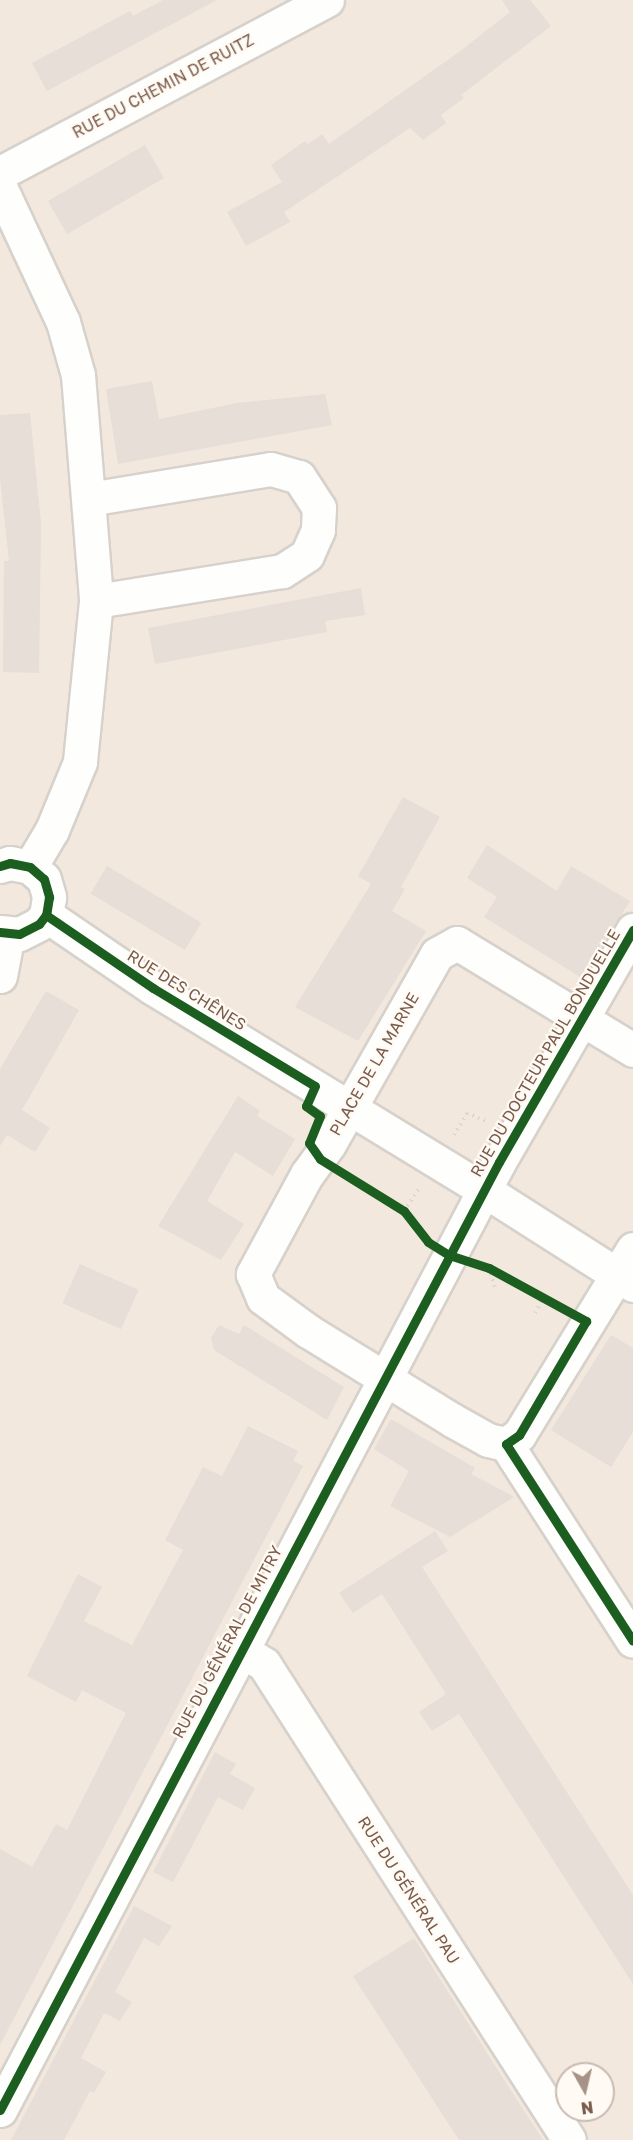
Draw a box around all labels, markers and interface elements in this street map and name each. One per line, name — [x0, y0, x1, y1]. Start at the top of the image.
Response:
street label: RUE DU CHEMIN DE RUITZ — [69, 30, 257, 142]
street label: RUE DU DOCTEUR PAUL BONDUELLE — [466, 926, 624, 1180]
street label: RUE DES CHÊNES — [124, 946, 250, 1034]
street label: PLACE DE LA MARNE — [325, 989, 423, 1139]
street label: RUE DU GÉNÉRAL DE MITRY — [168, 1543, 286, 1741]
street label: RUE DU GÉNÉRAL PAU — [354, 1813, 464, 1967]
north arrow — [555, 2062, 615, 2122]
text: N — [580, 2097, 595, 2119]

